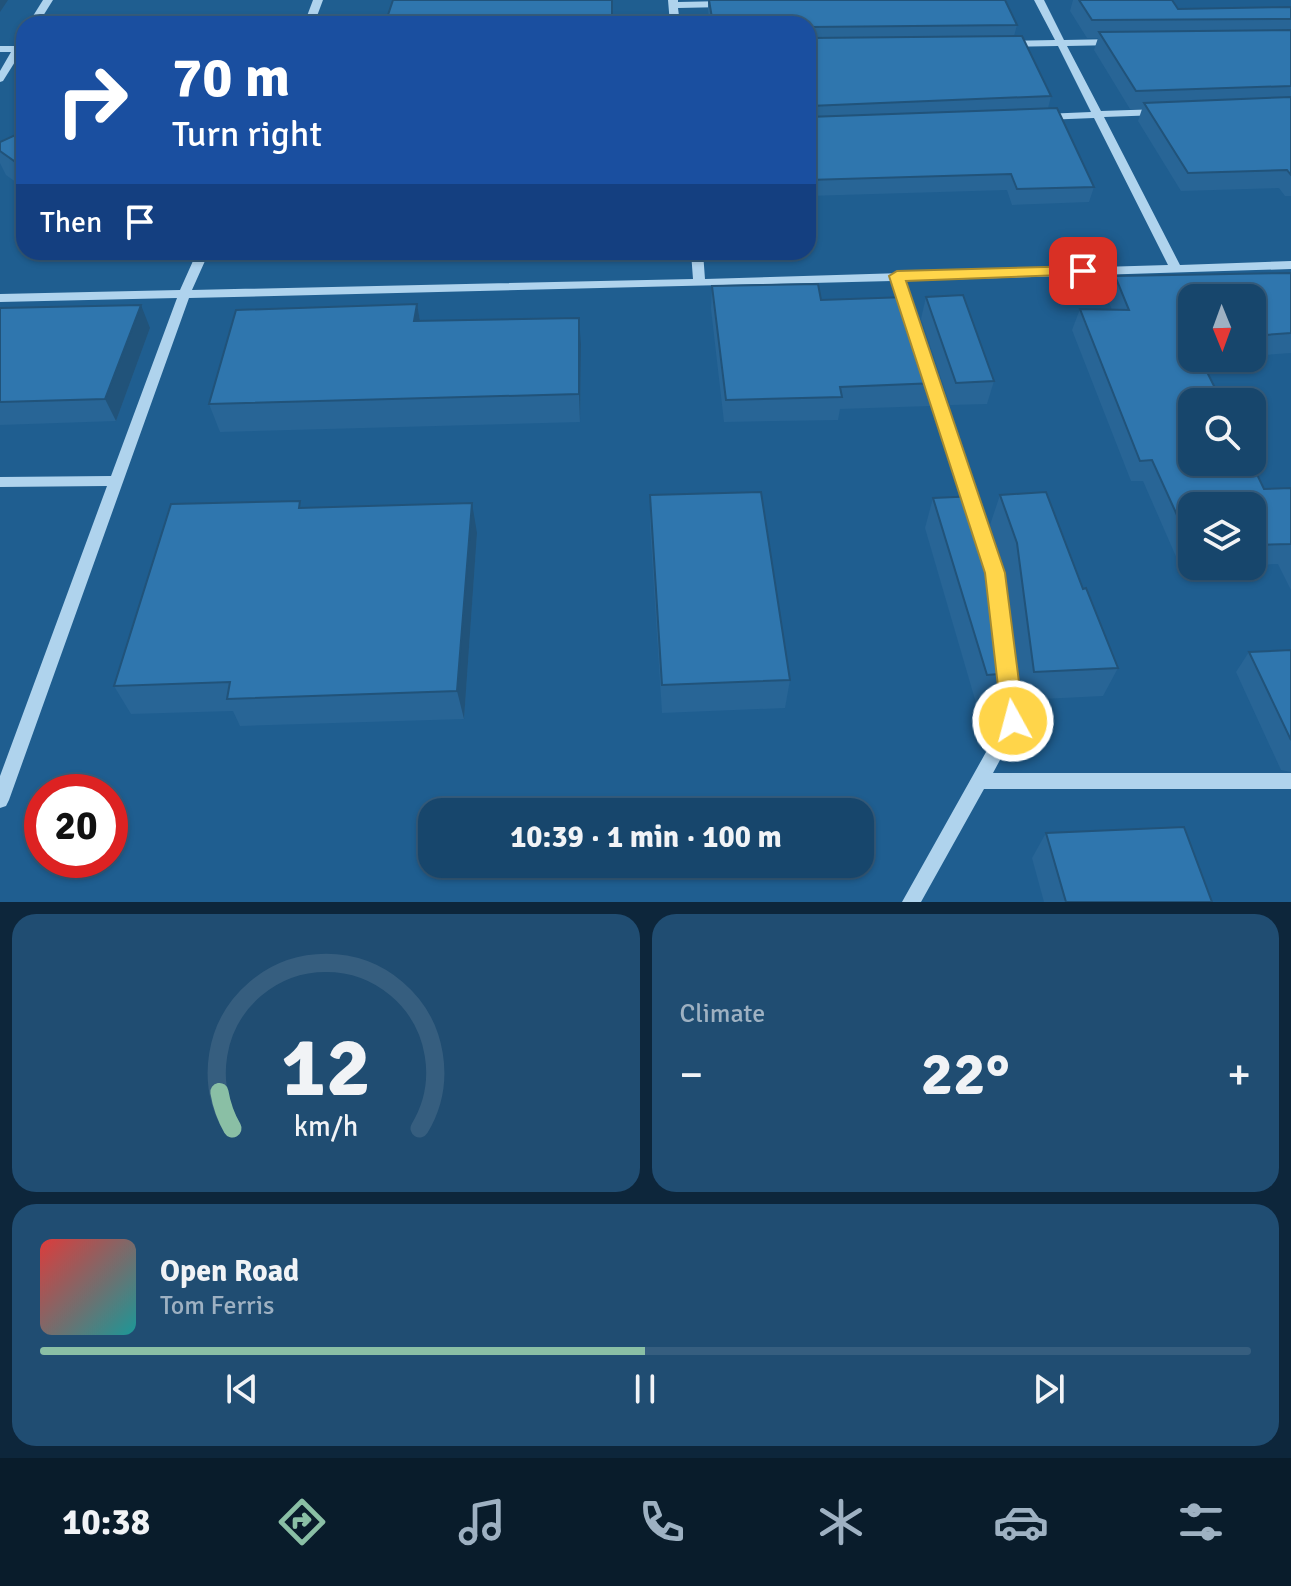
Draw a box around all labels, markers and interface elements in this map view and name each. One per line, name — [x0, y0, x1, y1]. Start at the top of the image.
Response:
text: 70 m — [172, 43, 290, 112]
icon: right — [40, 48, 144, 152]
text: Turn right — [172, 112, 322, 157]
icon: arrive — [118, 200, 162, 244]
text: Then — [40, 204, 102, 241]
pin — [1049, 237, 1117, 305]
icon: arrive — [1061, 249, 1105, 293]
north arrow — [1178, 284, 1266, 372]
map controls — [1178, 284, 1266, 580]
button: search — [1178, 388, 1266, 476]
button: layers — [1178, 492, 1266, 580]
position arrow — [971, 679, 1055, 763]
speed limit sign: 20 — [24, 774, 128, 878]
text: 10:39 · 1 min · 100 m — [510, 819, 782, 856]
text: Climate — [680, 998, 765, 1030]
text: 12 — [281, 1017, 371, 1119]
text: 22° — [921, 1038, 1010, 1112]
text: − — [680, 1048, 703, 1102]
text: + — [1227, 1048, 1251, 1102]
text: km/h — [293, 1109, 358, 1144]
text: Open Road — [160, 1253, 299, 1290]
text: Tom Ferris — [160, 1290, 274, 1322]
icon: previous — [220, 1367, 264, 1411]
icon: pause — [623, 1367, 667, 1411]
icon: next — [1027, 1367, 1071, 1411]
icon: directions — [274, 1494, 330, 1550]
icon: music — [454, 1494, 510, 1550]
icon: phone — [634, 1494, 690, 1550]
icon: climate — [813, 1494, 869, 1550]
icon: car — [993, 1494, 1049, 1550]
icon: filters — [1173, 1494, 1229, 1550]
text: 10:38 — [62, 1500, 150, 1545]

